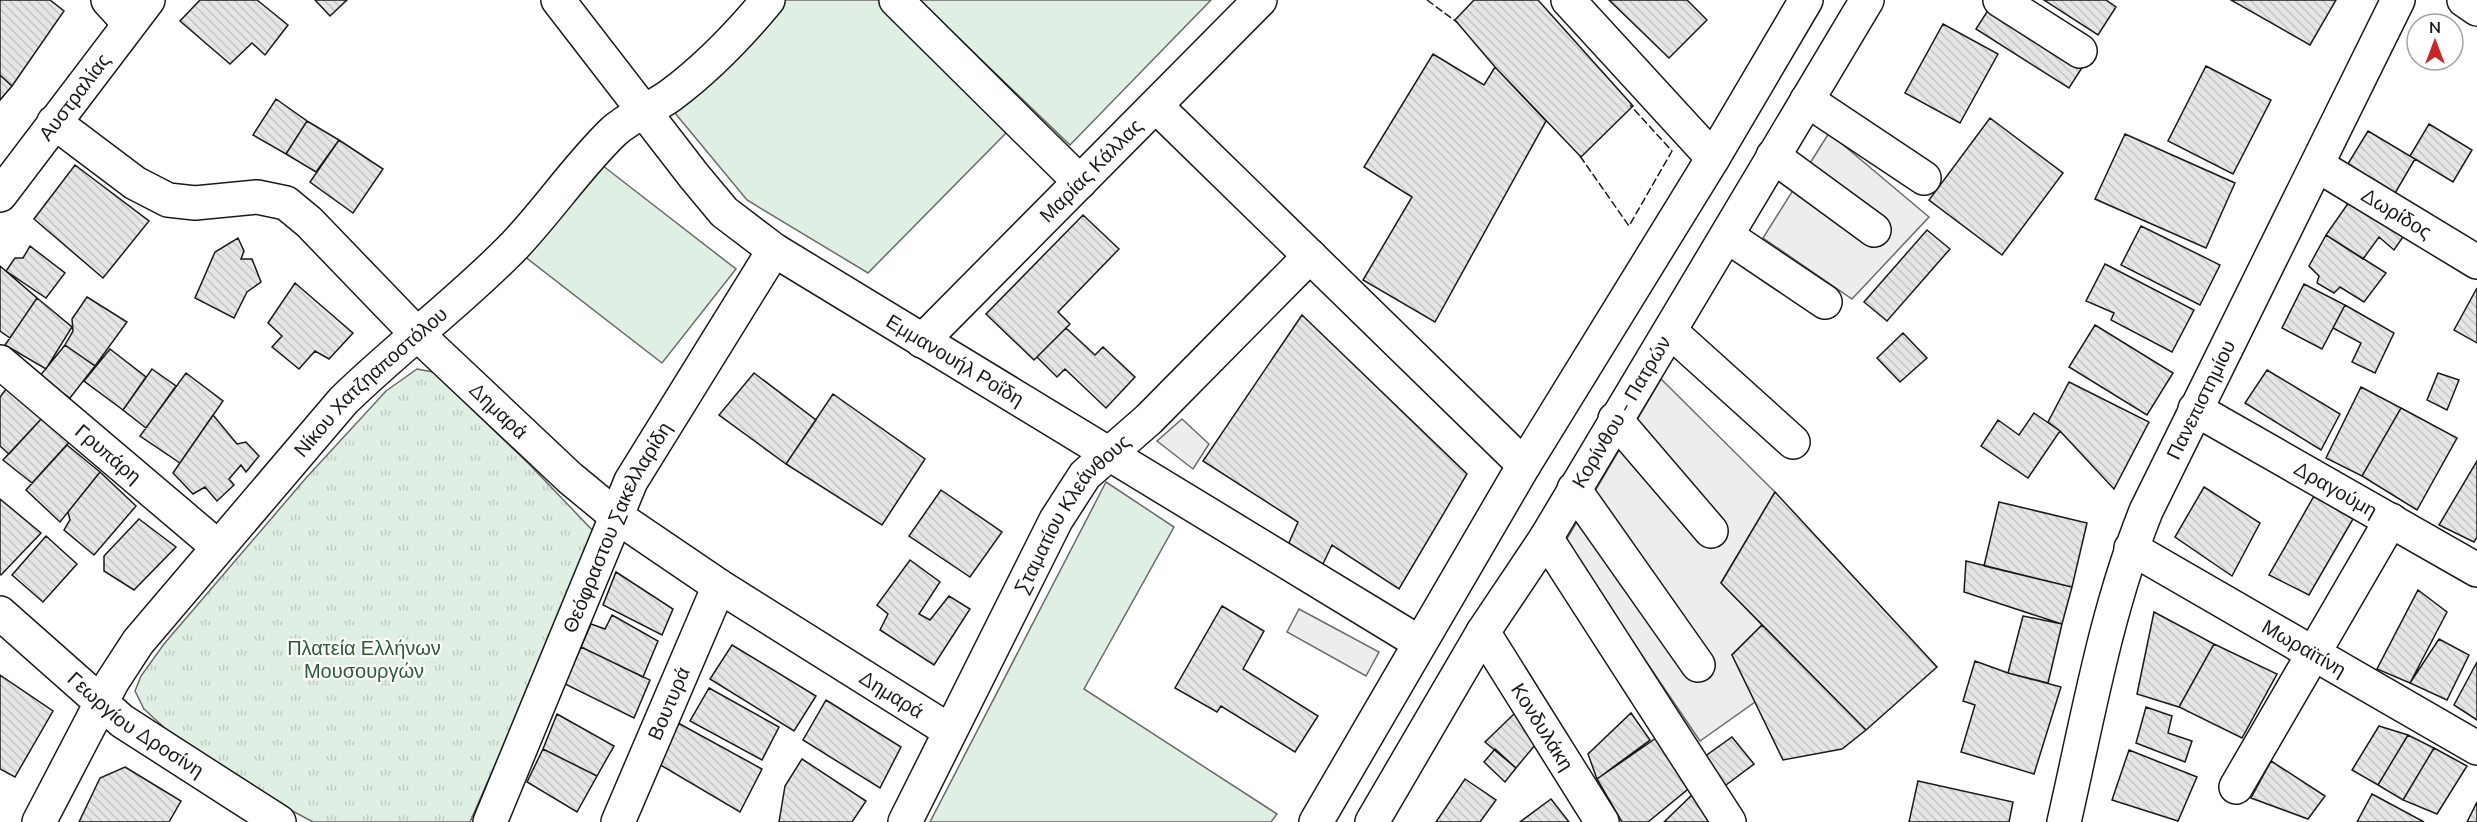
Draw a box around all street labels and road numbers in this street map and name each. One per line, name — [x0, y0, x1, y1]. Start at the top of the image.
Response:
street label: Αυστραλίας — [32, 47, 117, 146]
street label: Μαρίας Κάλλας — [1033, 112, 1149, 228]
street label: Δωρίδος — [2356, 181, 2437, 245]
street label: Νίκου Χατζηαποστόλου — [288, 301, 453, 463]
street label: Εμμανουήλ Ροΐδη — [881, 308, 1029, 412]
street label: Κορίνθου - Πατρών — [1565, 331, 1677, 493]
street label: Πανεπιστημίου — [2160, 335, 2242, 464]
street label: Δημαρά — [463, 376, 534, 445]
street label: Θεόφραστου Σακελλαρίδη — [556, 417, 678, 637]
street label: Γρυπάρη — [69, 418, 147, 490]
street label: Σταματίου Κλεάνθους — [1008, 428, 1136, 598]
street label: Δραγούμη — [2289, 455, 2382, 524]
street label: Μωραϊτίνη — [2257, 613, 2351, 683]
street label: Βουτυρά — [641, 663, 696, 744]
street label: Δημαρά — [854, 664, 929, 725]
street label: Γεωργίου Δροσίνη — [62, 665, 209, 784]
street label: Κονδυλάκη — [1505, 678, 1580, 776]

